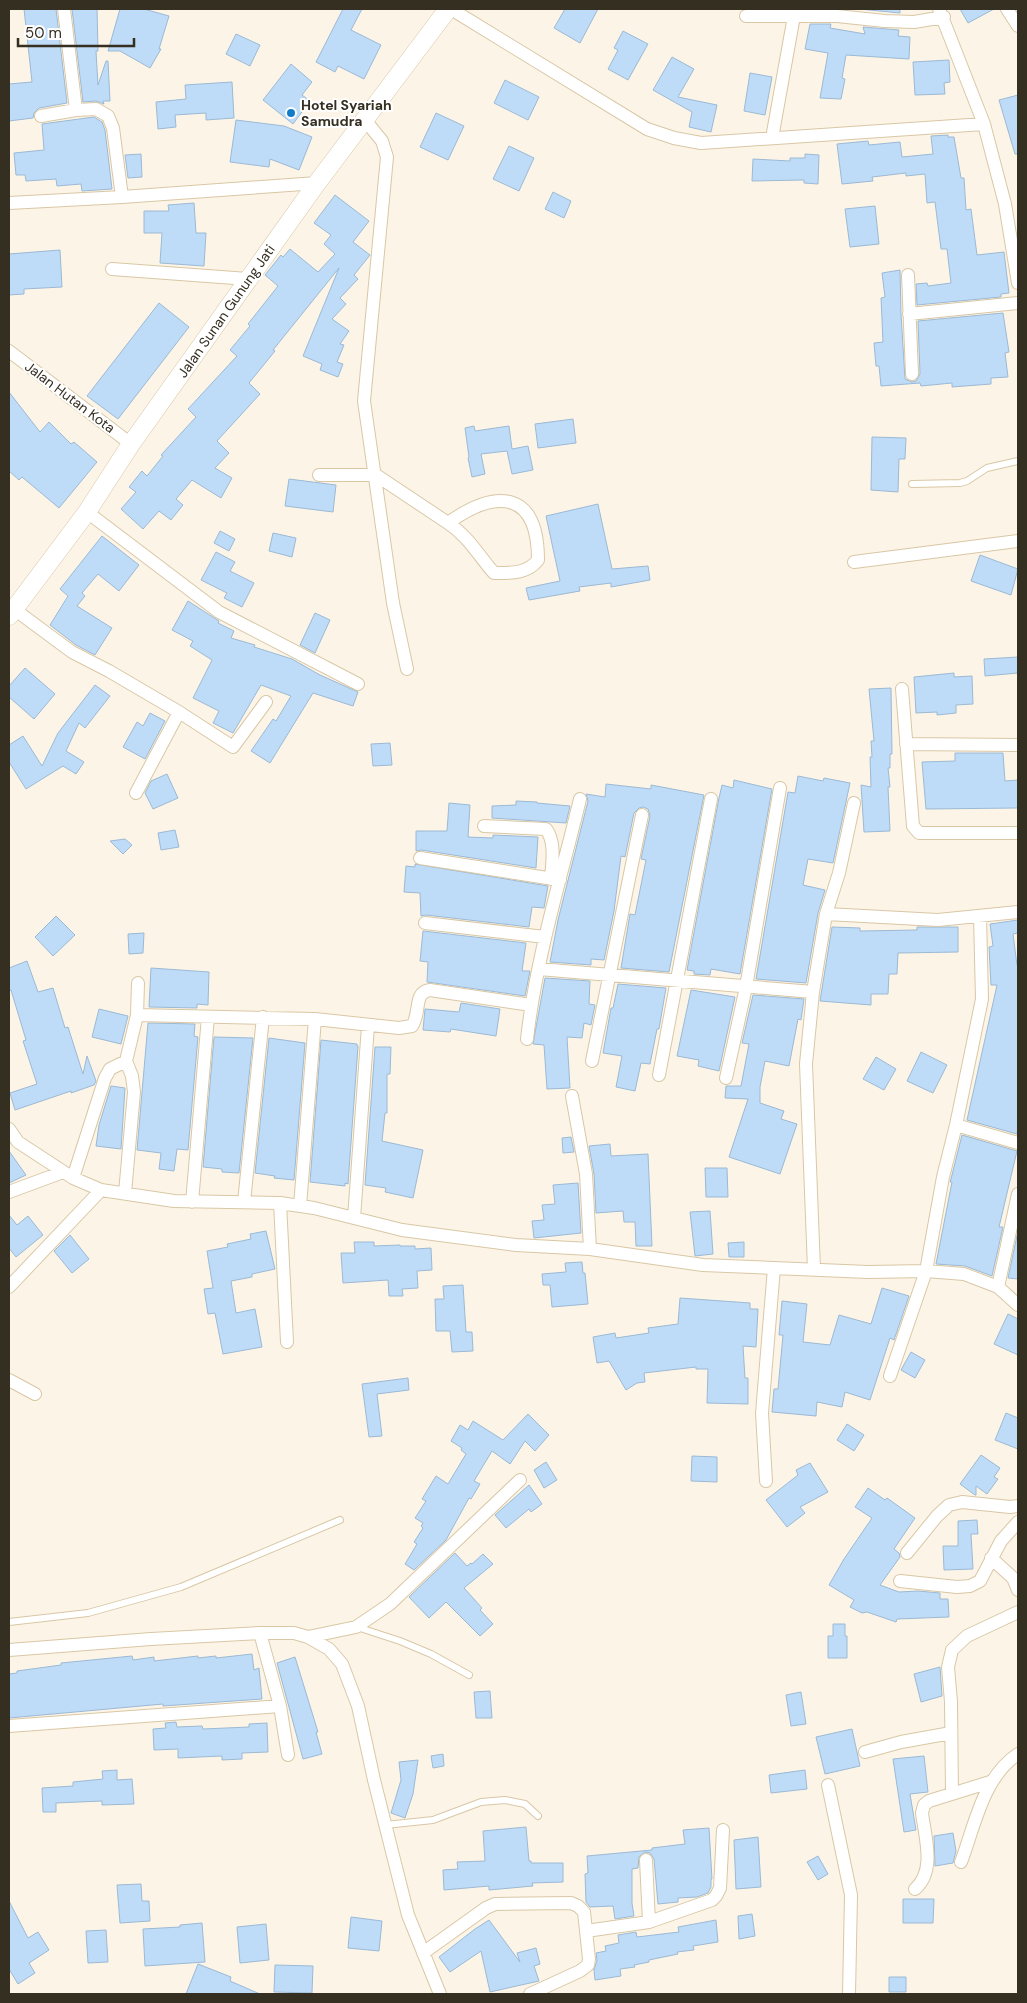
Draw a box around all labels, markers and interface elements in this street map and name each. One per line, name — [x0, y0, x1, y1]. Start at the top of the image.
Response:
scale bar — [18, 15, 134, 47]
text: 50 m — [25, 23, 62, 43]
place label: Hotel Syariah Samudra — [301, 96, 392, 130]
marker: Hotel Syariah Samudra — [285, 107, 297, 119]
street label: Jalan Sunan Gunung Jati — [173, 241, 279, 381]
street label: Jalan Hutan Kota — [21, 357, 119, 437]

